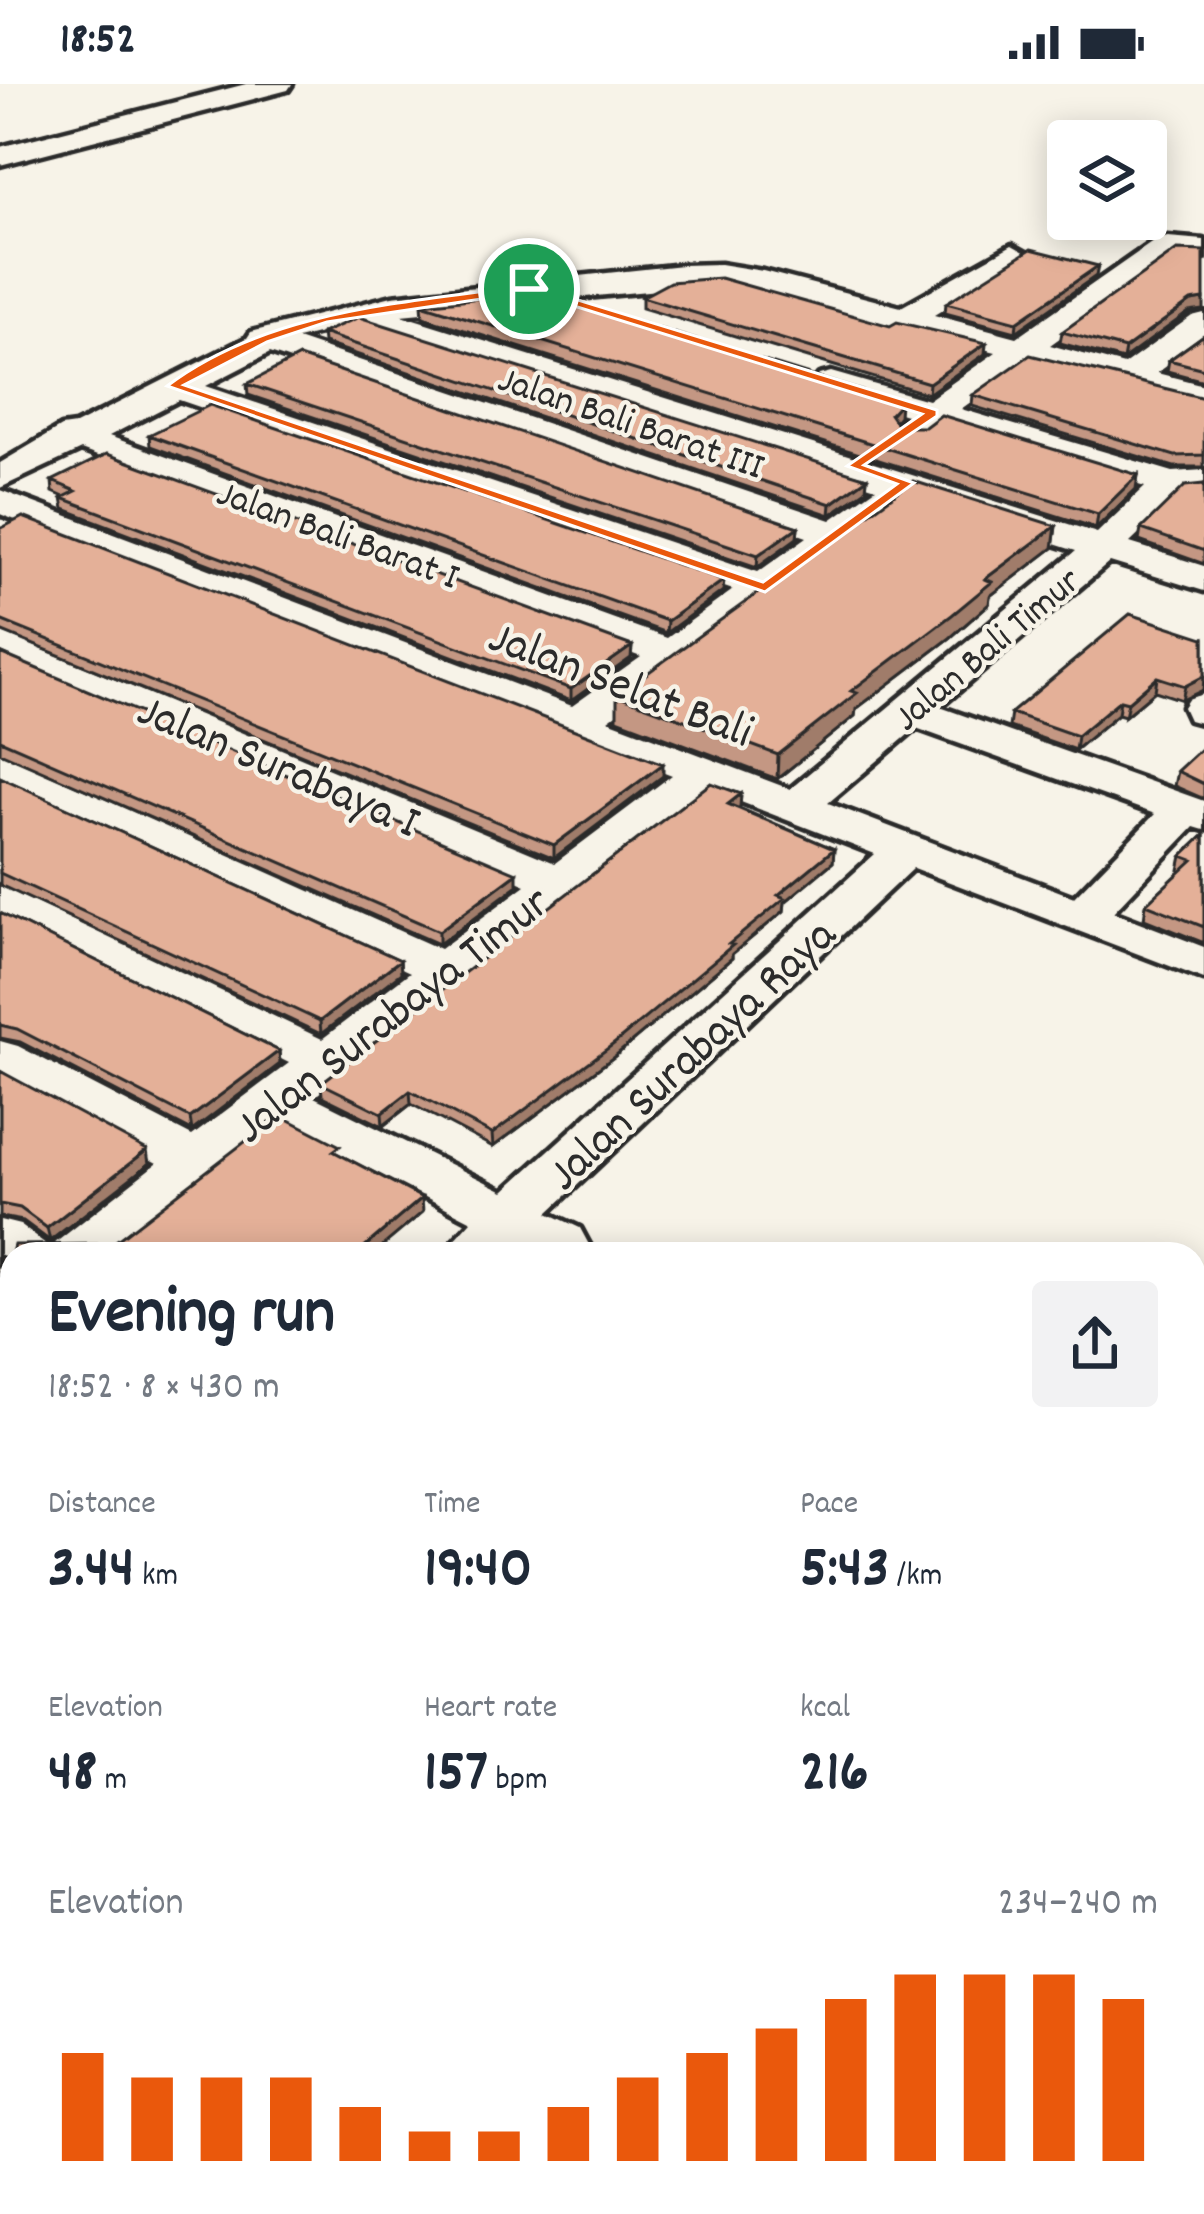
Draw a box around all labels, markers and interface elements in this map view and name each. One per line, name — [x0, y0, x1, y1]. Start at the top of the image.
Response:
text: 18:52 — [60, 10, 136, 74]
map controls — [1047, 120, 1167, 240]
button: layers — [1047, 120, 1167, 240]
pin — [478, 238, 580, 340]
icon: arrive — [496, 256, 562, 322]
street label: Jalan Bali Barat III — [489, 355, 770, 497]
street label: Jalan Bali Barat I — [208, 469, 466, 607]
street label: Jalan Bali Timur — [883, 557, 1095, 747]
street label: Jalan Selat Bali — [477, 606, 761, 770]
street label: Jalan Surabaya I — [125, 679, 429, 860]
street label: Jalan Surabaya Timur — [222, 872, 568, 1164]
street label: Jalan Surabaya Raya — [534, 904, 855, 1210]
text: Evening run — [48, 1270, 335, 1364]
button: share — [1032, 1281, 1158, 1407]
text: 18:52 · 8 × 430 m — [48, 1362, 280, 1417]
text: Distance — [48, 1482, 156, 1529]
text: Time — [424, 1482, 480, 1529]
text: Pace — [800, 1482, 858, 1529]
text: 3.44 — [48, 1529, 134, 1615]
text: 19:40 — [424, 1529, 532, 1615]
text: 5:43 — [800, 1529, 889, 1615]
text: km — [134, 1554, 178, 1601]
text: /km — [889, 1554, 942, 1601]
text: Elevation — [48, 1686, 163, 1733]
text: Heart rate — [424, 1686, 557, 1733]
text: kcal — [800, 1686, 850, 1733]
text: 48 — [48, 1733, 97, 1819]
text: 157 — [424, 1733, 488, 1819]
text: 216 — [800, 1733, 869, 1819]
text: m — [97, 1758, 127, 1805]
text: bpm — [488, 1758, 548, 1805]
text: Elevation — [48, 1878, 184, 1933]
text: 234–240 m — [998, 1878, 1158, 1933]

